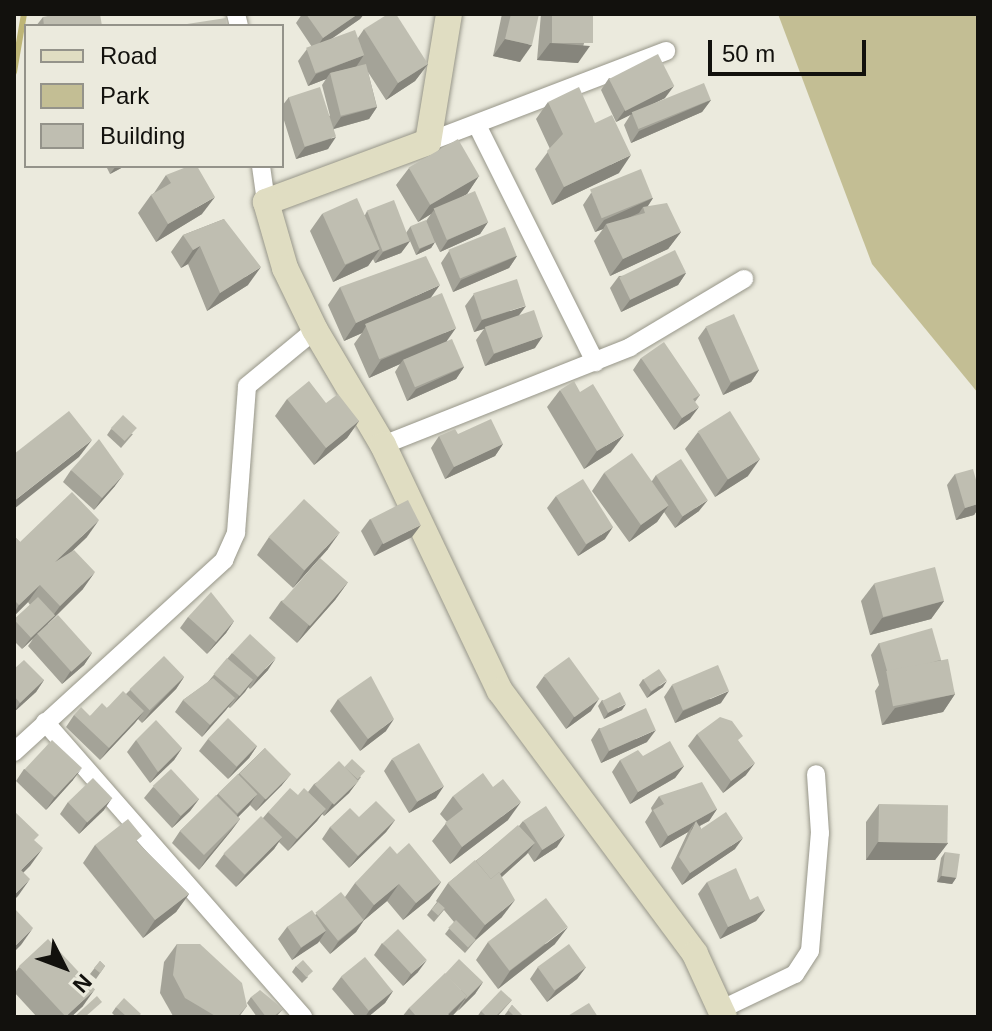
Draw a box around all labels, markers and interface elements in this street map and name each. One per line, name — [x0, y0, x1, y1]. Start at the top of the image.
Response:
legend — [24, 24, 284, 168]
scale bar — [712, 24, 870, 74]
text: 50 m — [722, 40, 775, 67]
text: Road — [100, 42, 157, 69]
text: Park — [100, 82, 149, 109]
text: Building — [100, 122, 185, 149]
north arrow — [24, 927, 104, 1007]
text: N — [68, 969, 97, 998]

